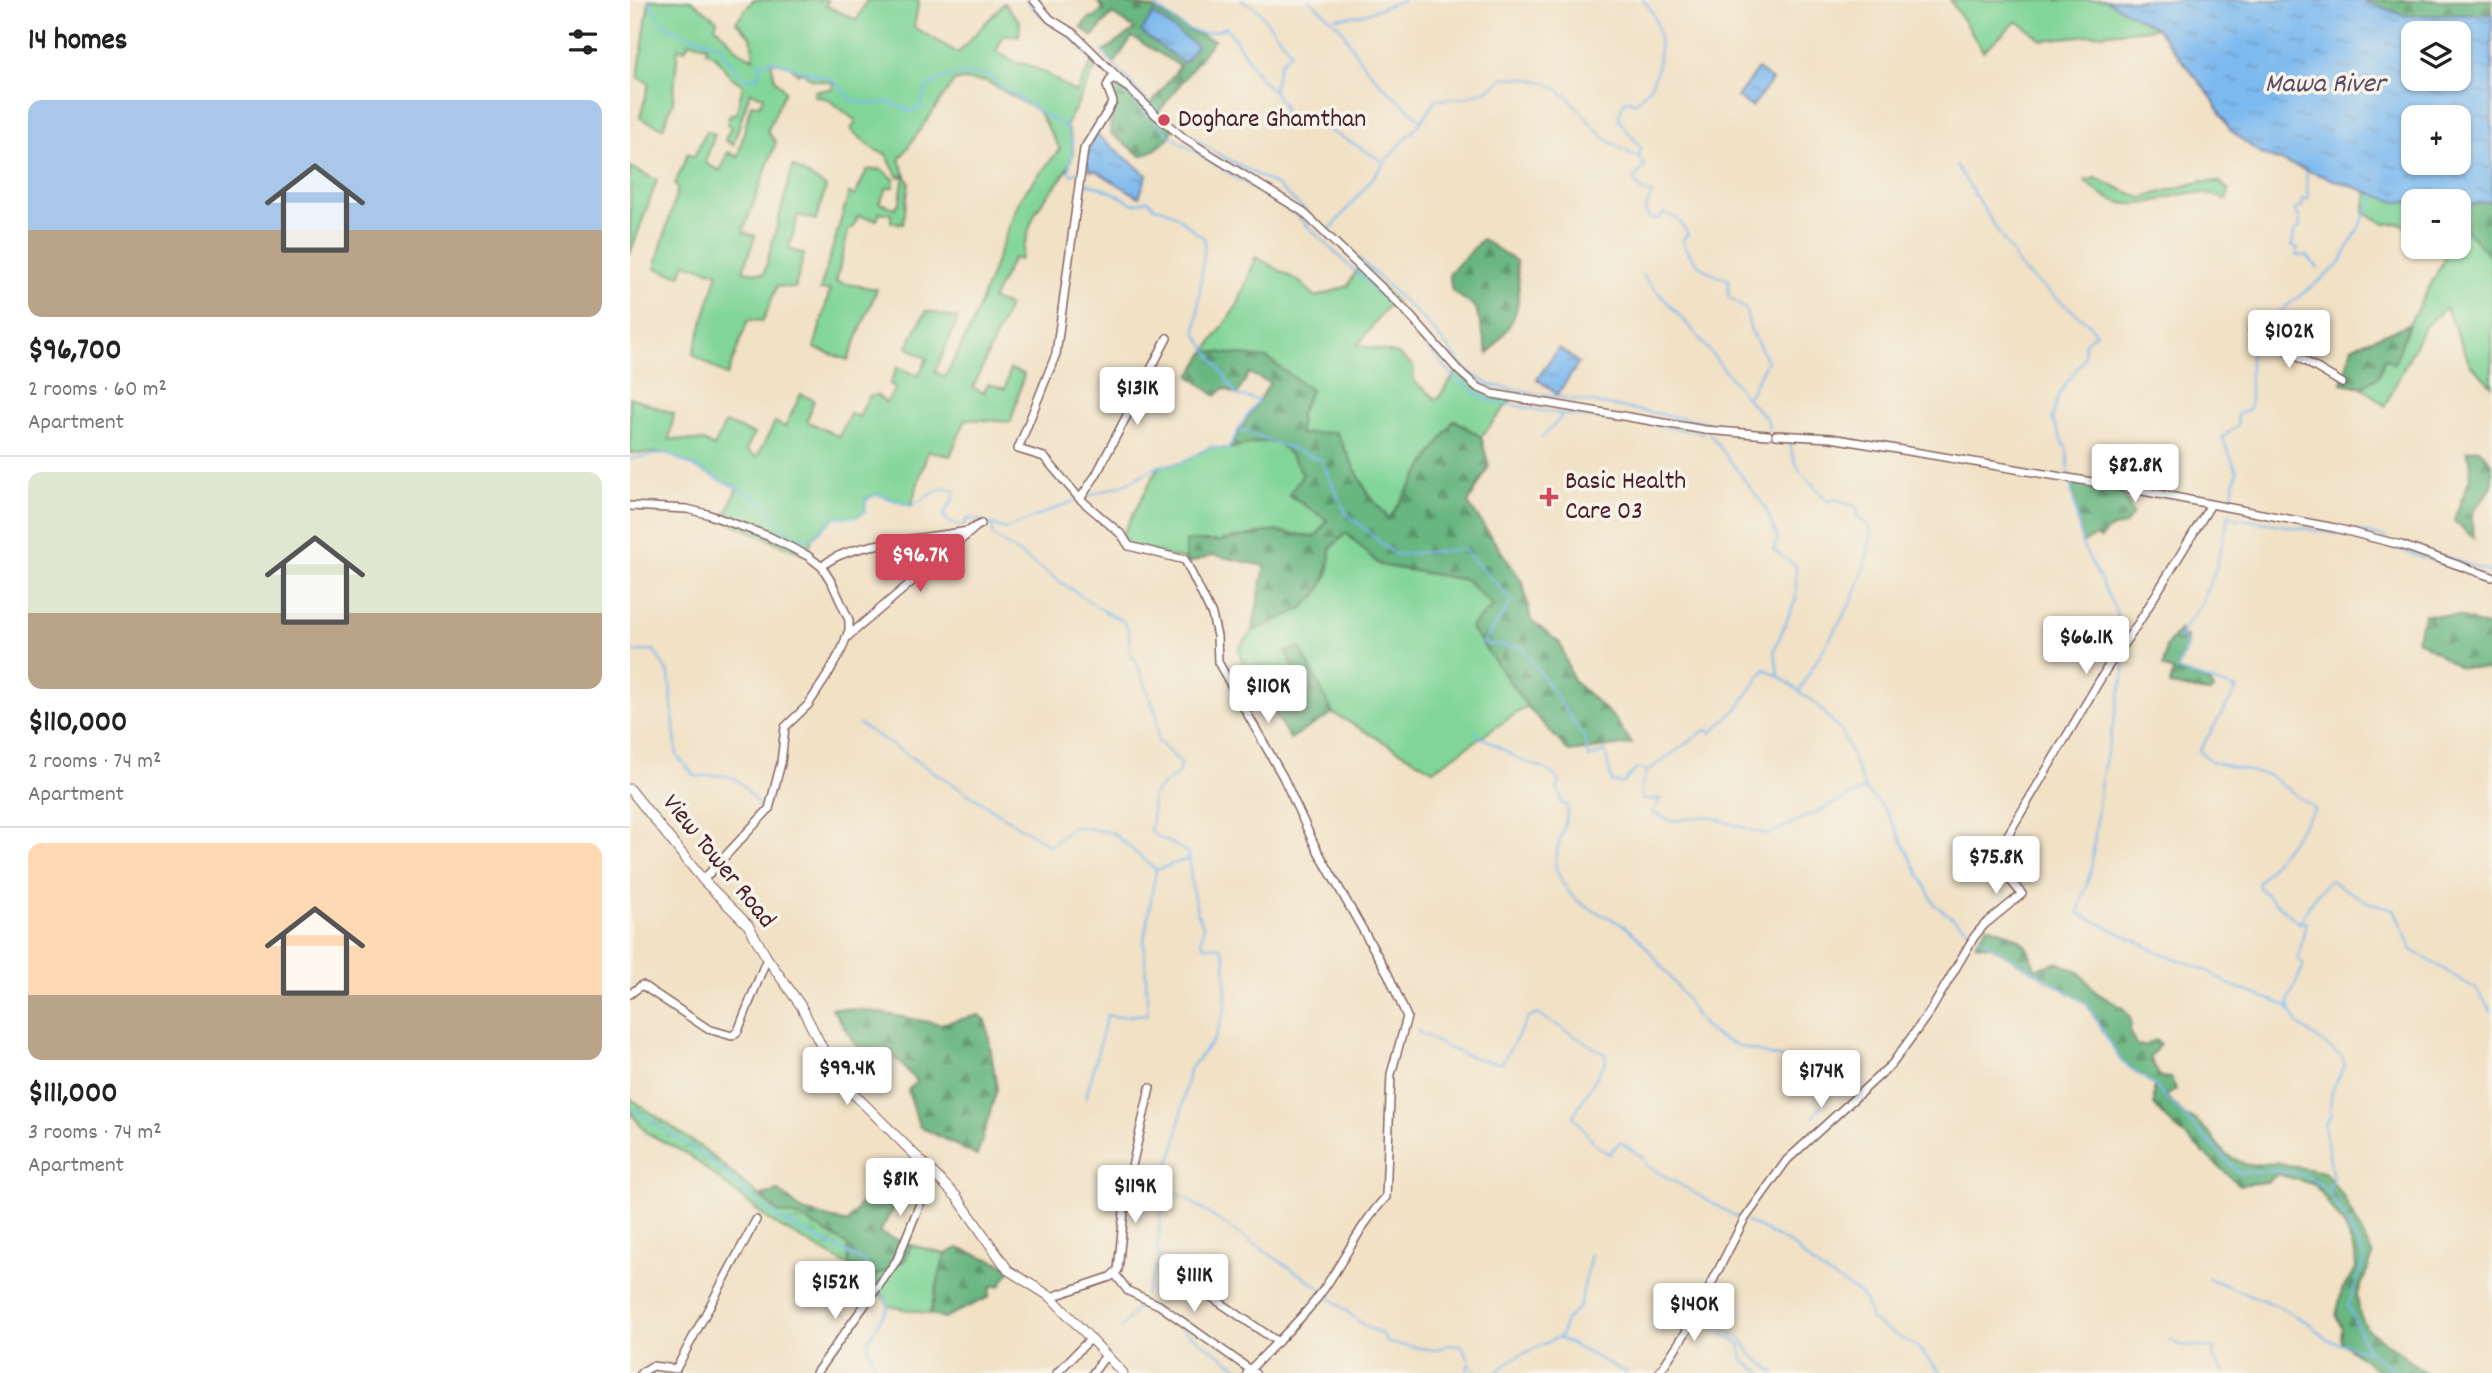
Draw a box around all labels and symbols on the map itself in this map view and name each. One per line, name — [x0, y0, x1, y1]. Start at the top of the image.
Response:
water label: Mawa River — [2265, 66, 2389, 106]
place label: Doghare Ghamthan — [1178, 102, 1366, 139]
marker: Doghare Ghamthan — [1156, 112, 1172, 128]
pin: $102K — [2240, 310, 2338, 370]
pin: $131K — [1088, 368, 1186, 427]
pin: $82.8K — [2078, 444, 2192, 504]
place label: Basic Health Care 03 — [1565, 464, 1686, 531]
marker: Basic Health Care 03 — [1539, 487, 1559, 507]
pin: $96.7K — [863, 534, 977, 594]
pin: $66.1K — [2029, 616, 2143, 676]
pin: $110K — [1219, 666, 1317, 725]
street label: View Tower Road — [652, 787, 784, 937]
pin: $75.8K — [1939, 836, 2053, 896]
pin: $99.4K — [790, 1048, 904, 1107]
pin: $174K — [1772, 1050, 1870, 1110]
pin: $81K — [859, 1158, 941, 1218]
pin: $119K — [1086, 1166, 1184, 1225]
pin: $111K — [1145, 1254, 1243, 1314]
pin: $152K — [786, 1262, 884, 1321]
pin: $140K — [1645, 1284, 1743, 1343]

